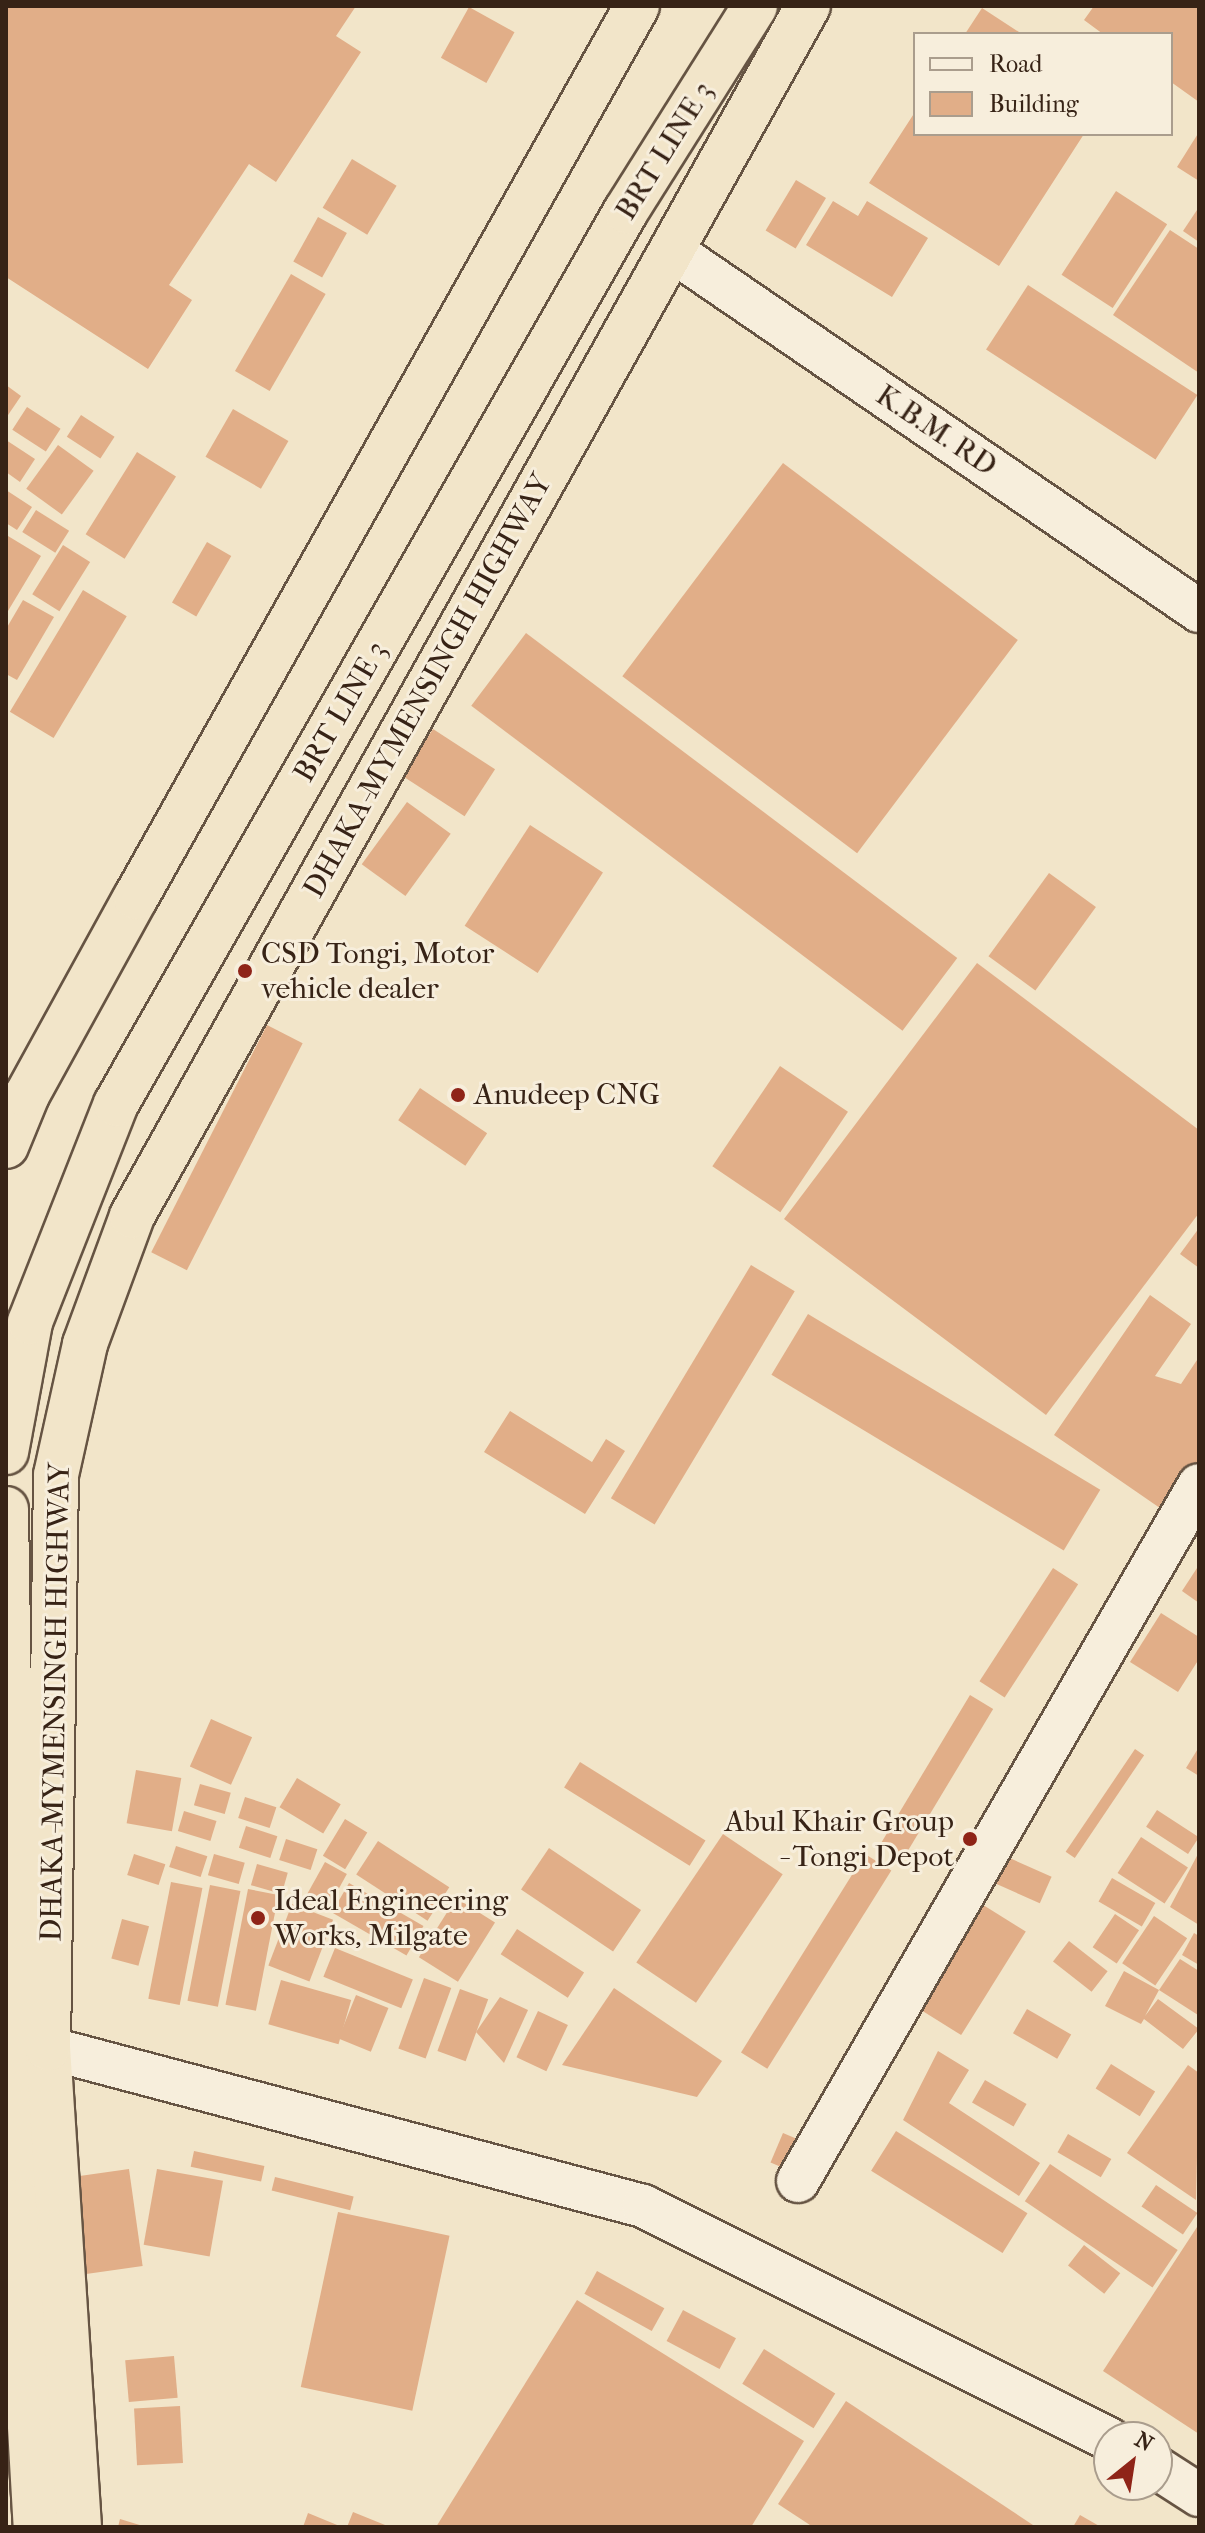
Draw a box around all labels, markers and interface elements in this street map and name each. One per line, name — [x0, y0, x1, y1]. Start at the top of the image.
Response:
legend — [913, 32, 1173, 136]
text: Road — [989, 50, 1042, 78]
street label: BRT LINE 3 — [608, 75, 722, 227]
text: Building — [989, 90, 1079, 118]
street label: K.B.M. RD — [869, 378, 1003, 484]
street label: DHAKA-MYMENSINGH HIGHWAY — [296, 468, 560, 904]
street label: BRT LINE 3 — [286, 635, 396, 789]
place label: CSD Tongi, Motor vehicle dealer — [261, 936, 494, 1006]
marker: CSD Tongi, Motor vehicle dealer — [236, 962, 254, 980]
place label: Anudeep CNG — [474, 1077, 660, 1113]
marker: Anudeep CNG — [449, 1086, 467, 1104]
street label: DHAKA-MYMENSINGH HIGHWAY — [34, 1462, 78, 1942]
place label: Abul Khair Group - Tongi Depot — [725, 1804, 954, 1874]
marker: Abul Khair Group - Tongi Depot — [961, 1830, 979, 1848]
place label: Ideal Engineering Works, Milgate — [274, 1883, 508, 1954]
marker: Ideal Engineering Works, Milgate — [249, 1909, 267, 1927]
north arrow — [1093, 2421, 1173, 2501]
text: N — [1130, 2427, 1158, 2457]

